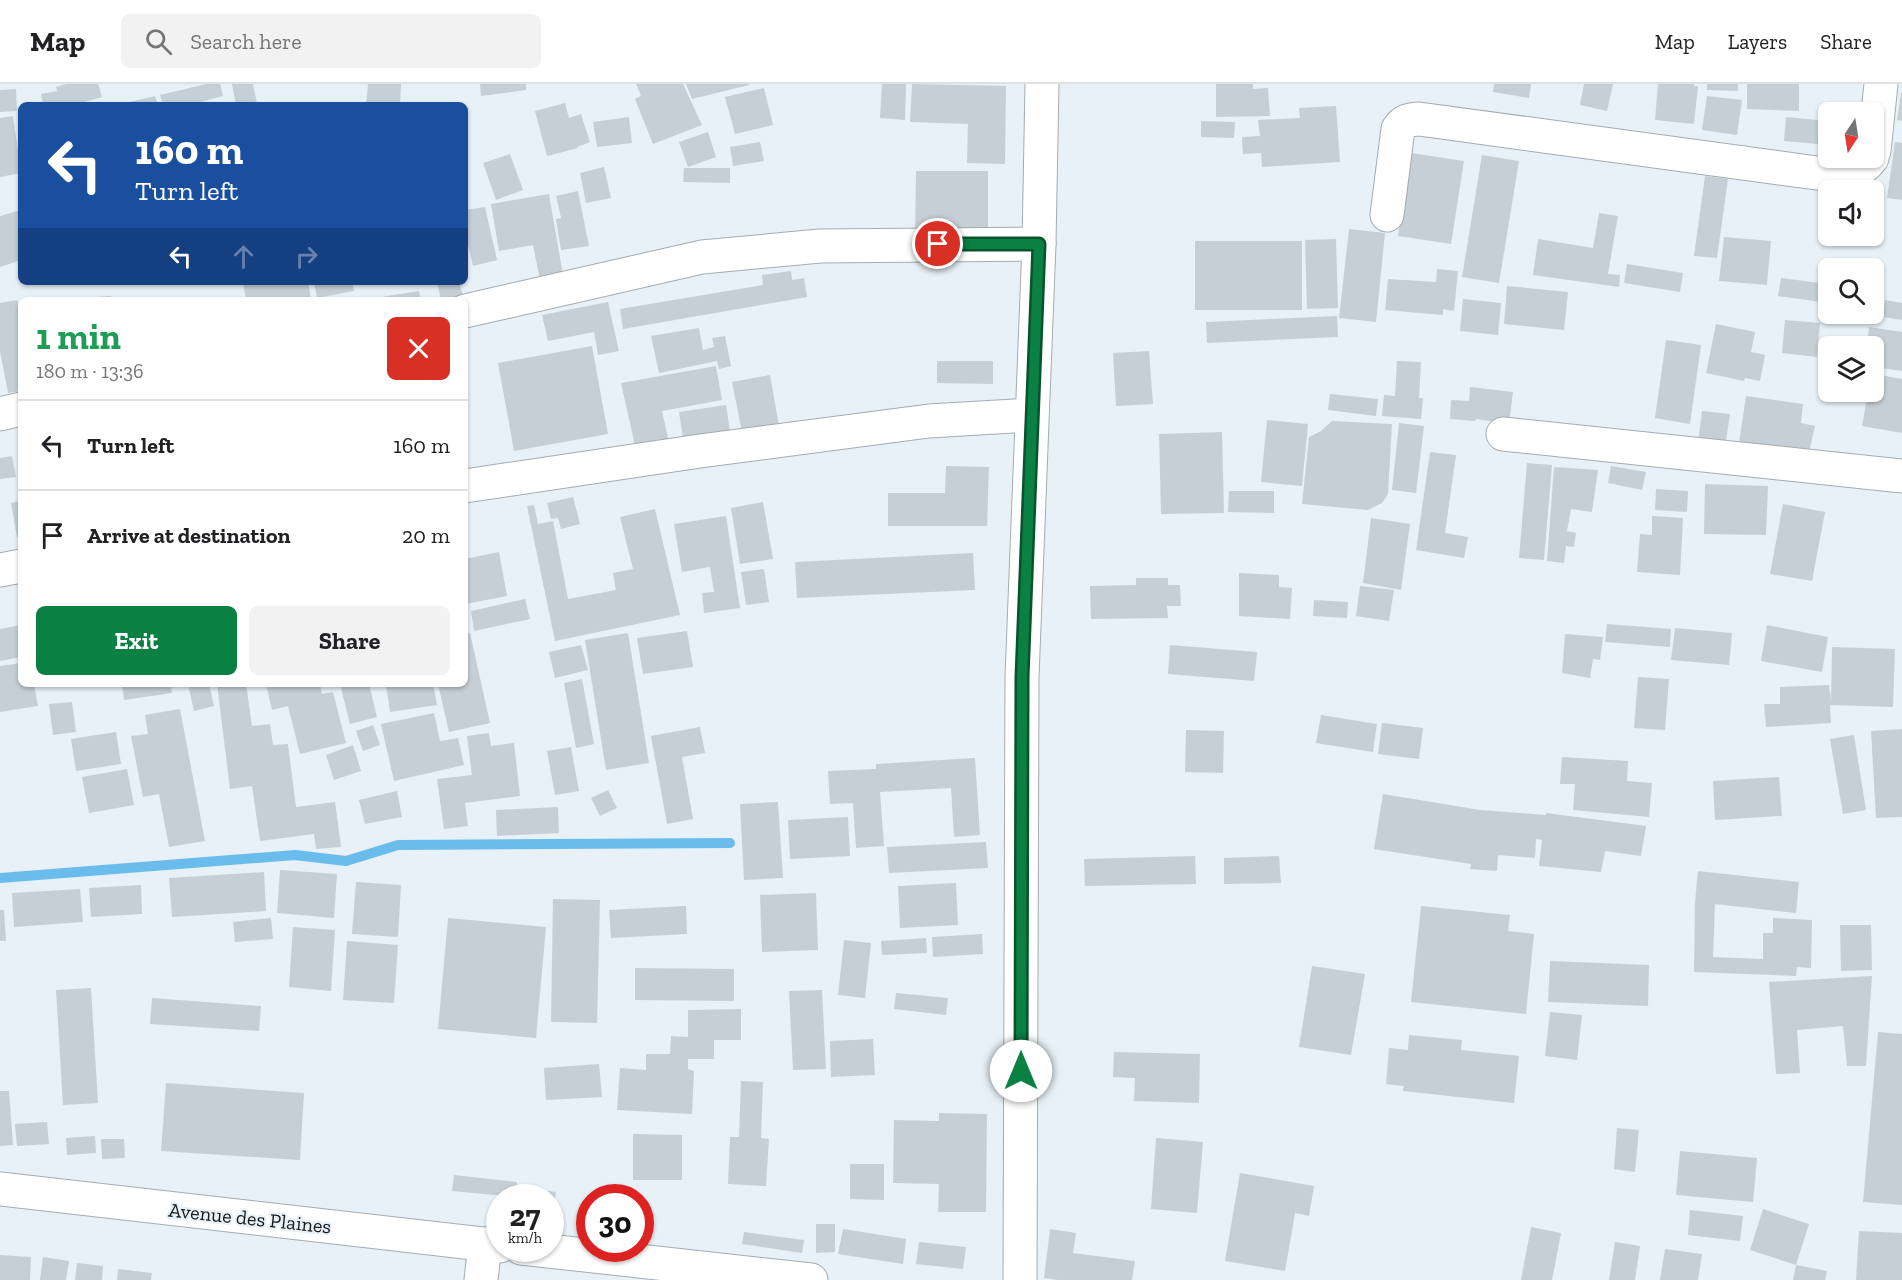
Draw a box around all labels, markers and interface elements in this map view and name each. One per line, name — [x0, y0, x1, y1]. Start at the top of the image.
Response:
search box — [121, 14, 541, 68]
text: Map — [30, 25, 85, 58]
icon: search — [142, 25, 175, 58]
text: Search here — [190, 28, 302, 55]
text: Map — [1655, 29, 1695, 54]
text: Layers — [1728, 29, 1787, 54]
text: Share — [1820, 29, 1872, 54]
north arrow — [1818, 102, 1884, 168]
map controls — [1818, 102, 1884, 402]
text: 160 m — [135, 124, 243, 175]
icon: left — [36, 126, 114, 204]
text: Turn left — [135, 175, 238, 207]
button: sound — [1818, 180, 1884, 246]
pin — [912, 218, 963, 269]
icon: arrive — [921, 227, 954, 260]
icon: left — [164, 240, 197, 273]
icon: ahead — [227, 240, 260, 273]
icon: right — [290, 240, 323, 273]
button: search — [1818, 258, 1884, 324]
text: 1 min — [36, 315, 121, 358]
button: close — [387, 317, 450, 380]
button: layers — [1818, 336, 1884, 402]
text: 180 m · 13:36 — [36, 359, 144, 383]
icon: left — [36, 429, 69, 462]
text: Turn left — [87, 432, 174, 459]
text: 160 m — [393, 432, 450, 459]
icon: arrive — [36, 519, 69, 552]
text: Arrive at destination — [87, 522, 290, 549]
text: 20 m — [402, 522, 450, 549]
button: Exit — [36, 606, 237, 675]
button: Share — [249, 606, 450, 675]
position arrow — [989, 1039, 1053, 1103]
speed limit sign: 30 — [576, 1184, 654, 1262]
street label: Avenue des Plaines — [168, 1198, 332, 1238]
text: 27 — [510, 1198, 540, 1234]
text: km/h — [508, 1229, 542, 1247]

